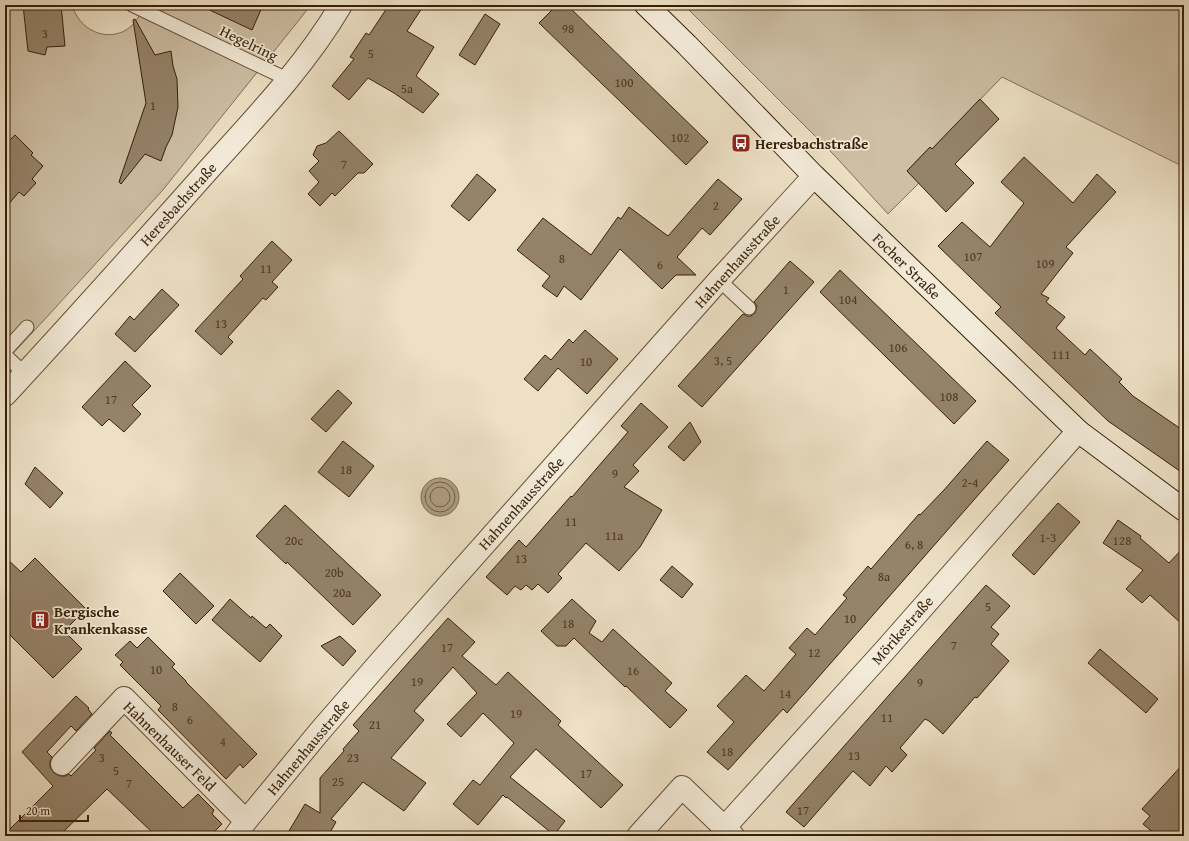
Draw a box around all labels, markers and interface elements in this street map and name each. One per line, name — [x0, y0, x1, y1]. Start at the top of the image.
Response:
house number: 98 — [562, 19, 574, 38]
street label: Hegelring — [217, 20, 282, 66]
house number: 3 — [42, 24, 48, 43]
house number: 5 — [368, 44, 374, 63]
house number: 100 — [615, 73, 633, 92]
house number: 5a — [401, 79, 414, 98]
house number: 1 — [150, 96, 156, 115]
house number: 102 — [671, 128, 689, 147]
bus stop icon: Heresbachstraße — [730, 132, 752, 154]
place label: Heresbachstraße — [755, 133, 868, 154]
house number: 7 — [341, 155, 347, 174]
street label: Heresbachstraße — [135, 158, 221, 250]
house number: 2 — [713, 196, 719, 215]
street label: Hahnenhausstraße — [689, 210, 785, 312]
street label: Focher Straße — [868, 228, 946, 304]
house number: 107 — [964, 247, 982, 266]
house number: 8 — [559, 249, 565, 268]
house number: 109 — [1036, 254, 1054, 273]
house number: 6 — [657, 255, 663, 274]
house number: 11 — [260, 259, 272, 278]
house number: 1 — [783, 280, 789, 299]
house number: 104 — [839, 290, 857, 309]
house number: 13 — [215, 314, 227, 333]
house number: 106 — [889, 338, 907, 357]
house number: 111 — [1052, 345, 1070, 364]
house number: 3, 5 — [714, 351, 732, 370]
house number: 10 — [580, 352, 592, 371]
house number: 108 — [940, 387, 958, 406]
house number: 17 — [105, 390, 117, 409]
street label: Hahnenhausstraße — [473, 452, 569, 554]
house number: 18 — [340, 460, 352, 479]
house number: 9 — [612, 464, 618, 483]
house number: 2-4 — [962, 473, 978, 492]
house number: 11 — [565, 512, 577, 531]
house number: 11a — [605, 526, 624, 545]
house number: 1-3 — [1040, 528, 1056, 547]
house number: 20c — [285, 531, 303, 550]
house number: 128 — [1113, 531, 1131, 550]
house number: 6, 8 — [905, 535, 923, 554]
house number: 13 — [515, 549, 527, 568]
house number: 20b — [324, 563, 344, 582]
house number: 8a — [878, 567, 891, 586]
house number: 20a — [333, 583, 352, 602]
street label: Mörikestraße — [866, 591, 938, 669]
house number: 5 — [985, 597, 991, 616]
place label: Bergische Krankenkasse — [54, 601, 148, 639]
building icon: Bergische Krankenkasse — [29, 609, 51, 631]
house number: 10 — [844, 609, 856, 628]
house number: 18 — [562, 614, 574, 633]
house number: 7 — [951, 636, 957, 655]
house number: 17 — [441, 638, 453, 657]
house number: 12 — [808, 643, 820, 662]
house number: 10 — [150, 660, 162, 679]
house number: 16 — [627, 661, 639, 680]
house number: 19 — [411, 672, 423, 691]
house number: 9 — [917, 673, 923, 692]
house number: 14 — [779, 684, 791, 703]
street label: Hahnenhausstraße — [262, 695, 354, 799]
street label: Hahnenhauser Feld — [119, 696, 221, 796]
house number: 8 — [172, 697, 178, 716]
house number: 19 — [510, 704, 522, 723]
house number: 11 — [881, 708, 893, 727]
house number: 6 — [187, 710, 193, 729]
house number: 21 — [369, 715, 381, 734]
house number: 4 — [220, 732, 226, 751]
house number: 18 — [721, 742, 733, 761]
house number: 13 — [848, 746, 860, 765]
house number: 3 — [99, 748, 105, 767]
house number: 23 — [347, 748, 359, 767]
house number: 5 — [113, 761, 119, 780]
house number: 17 — [580, 764, 592, 783]
house number: 25 — [332, 772, 344, 791]
house number: 7 — [126, 774, 132, 793]
scale bar — [20, 797, 88, 823]
house number: 17 — [797, 801, 809, 820]
text: 20 m — [26, 802, 50, 819]

